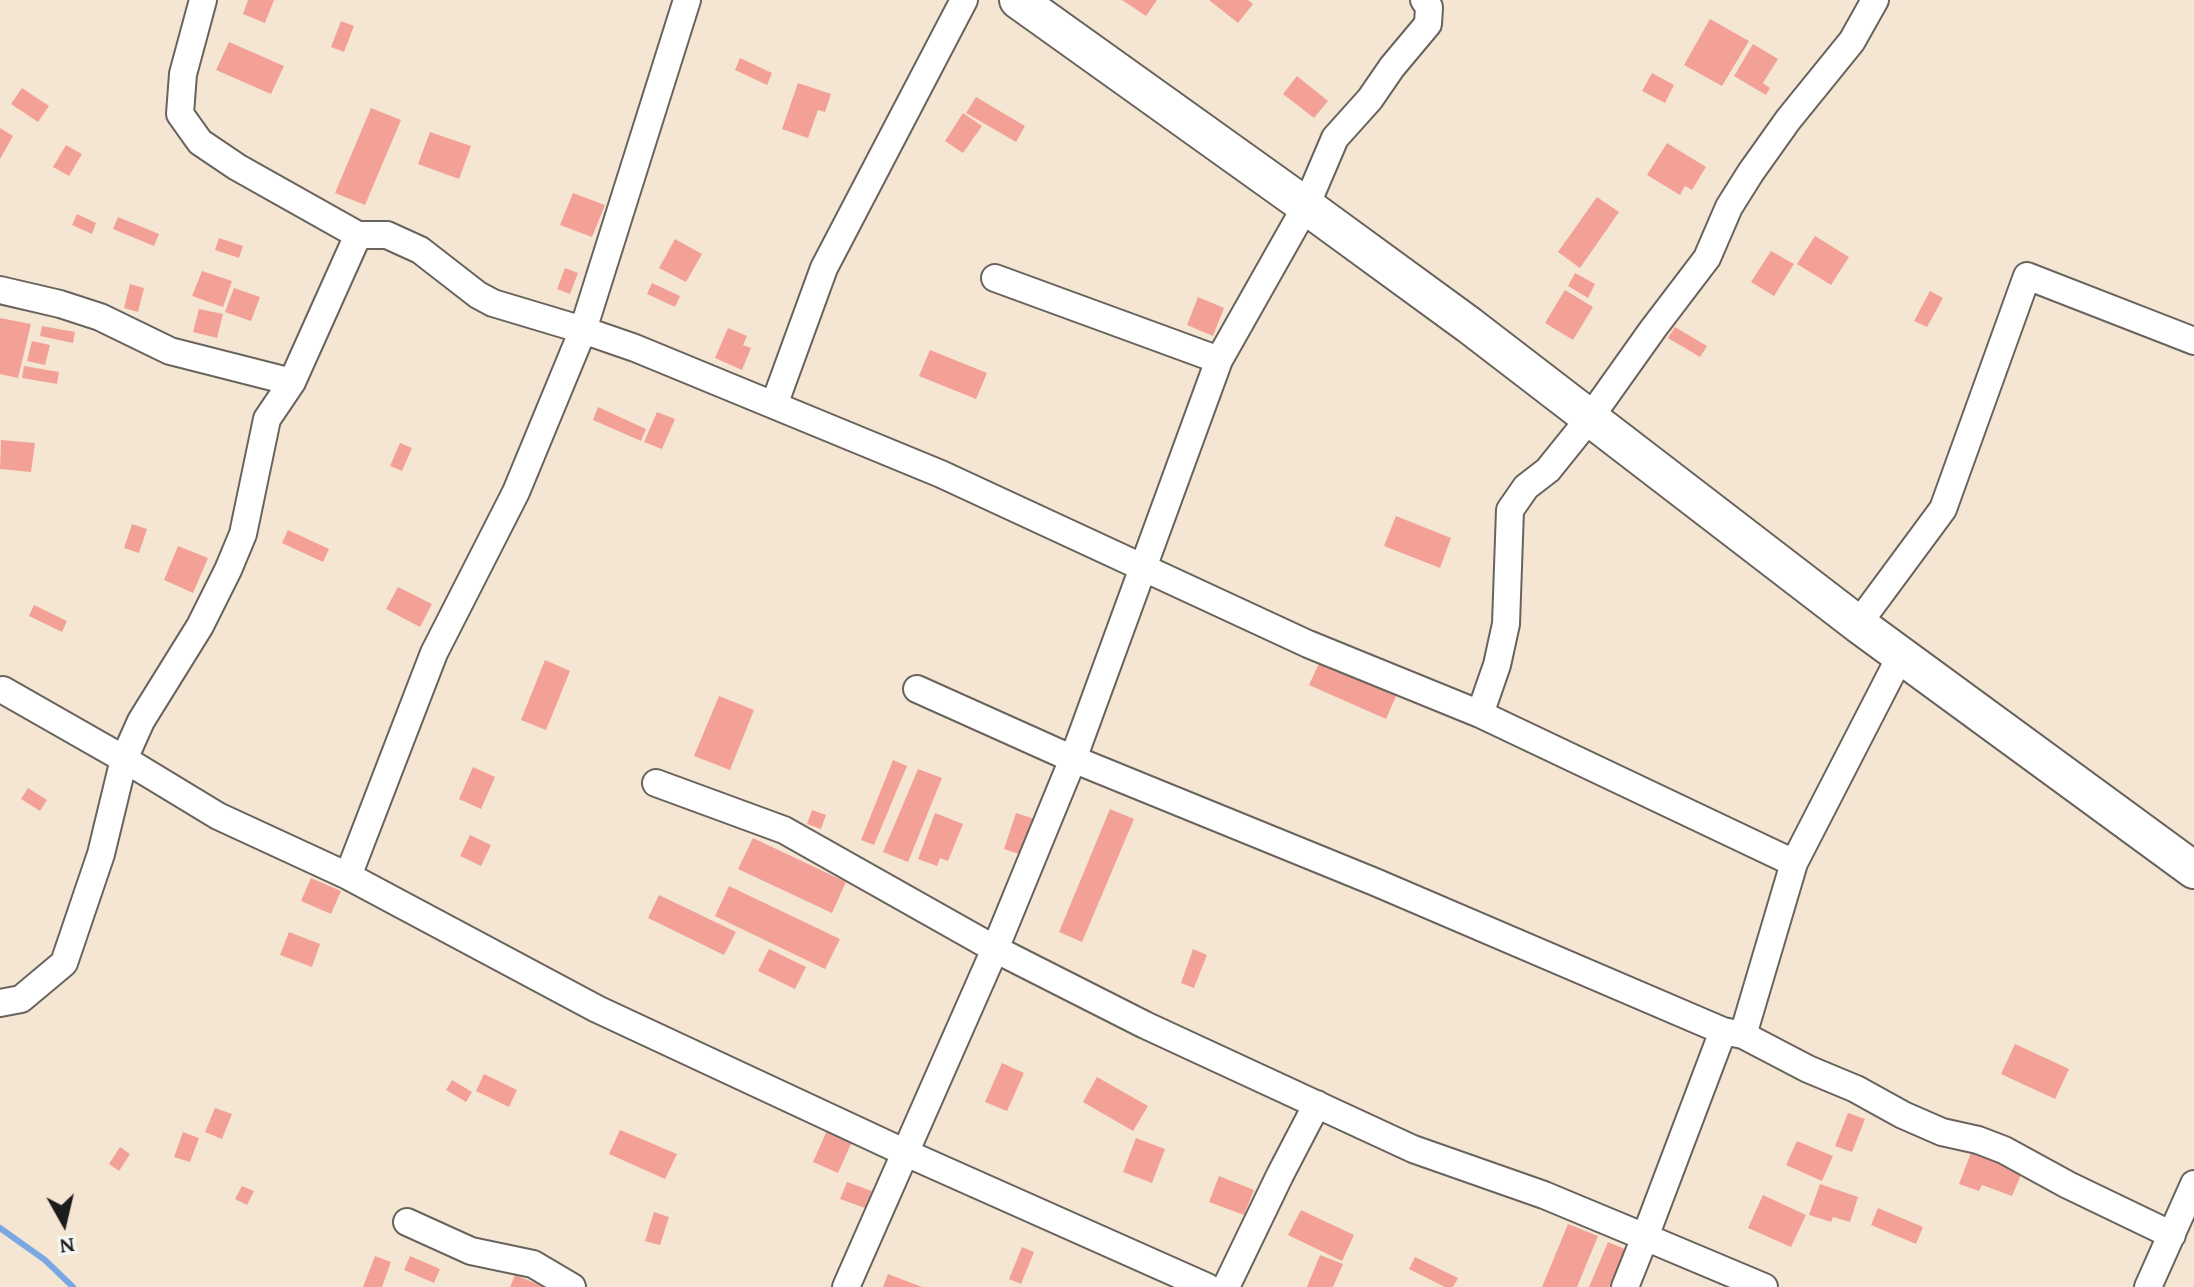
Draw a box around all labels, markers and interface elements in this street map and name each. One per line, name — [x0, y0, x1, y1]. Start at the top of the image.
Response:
north arrow — [24, 1183, 104, 1263]
text: N — [58, 1230, 77, 1264]

